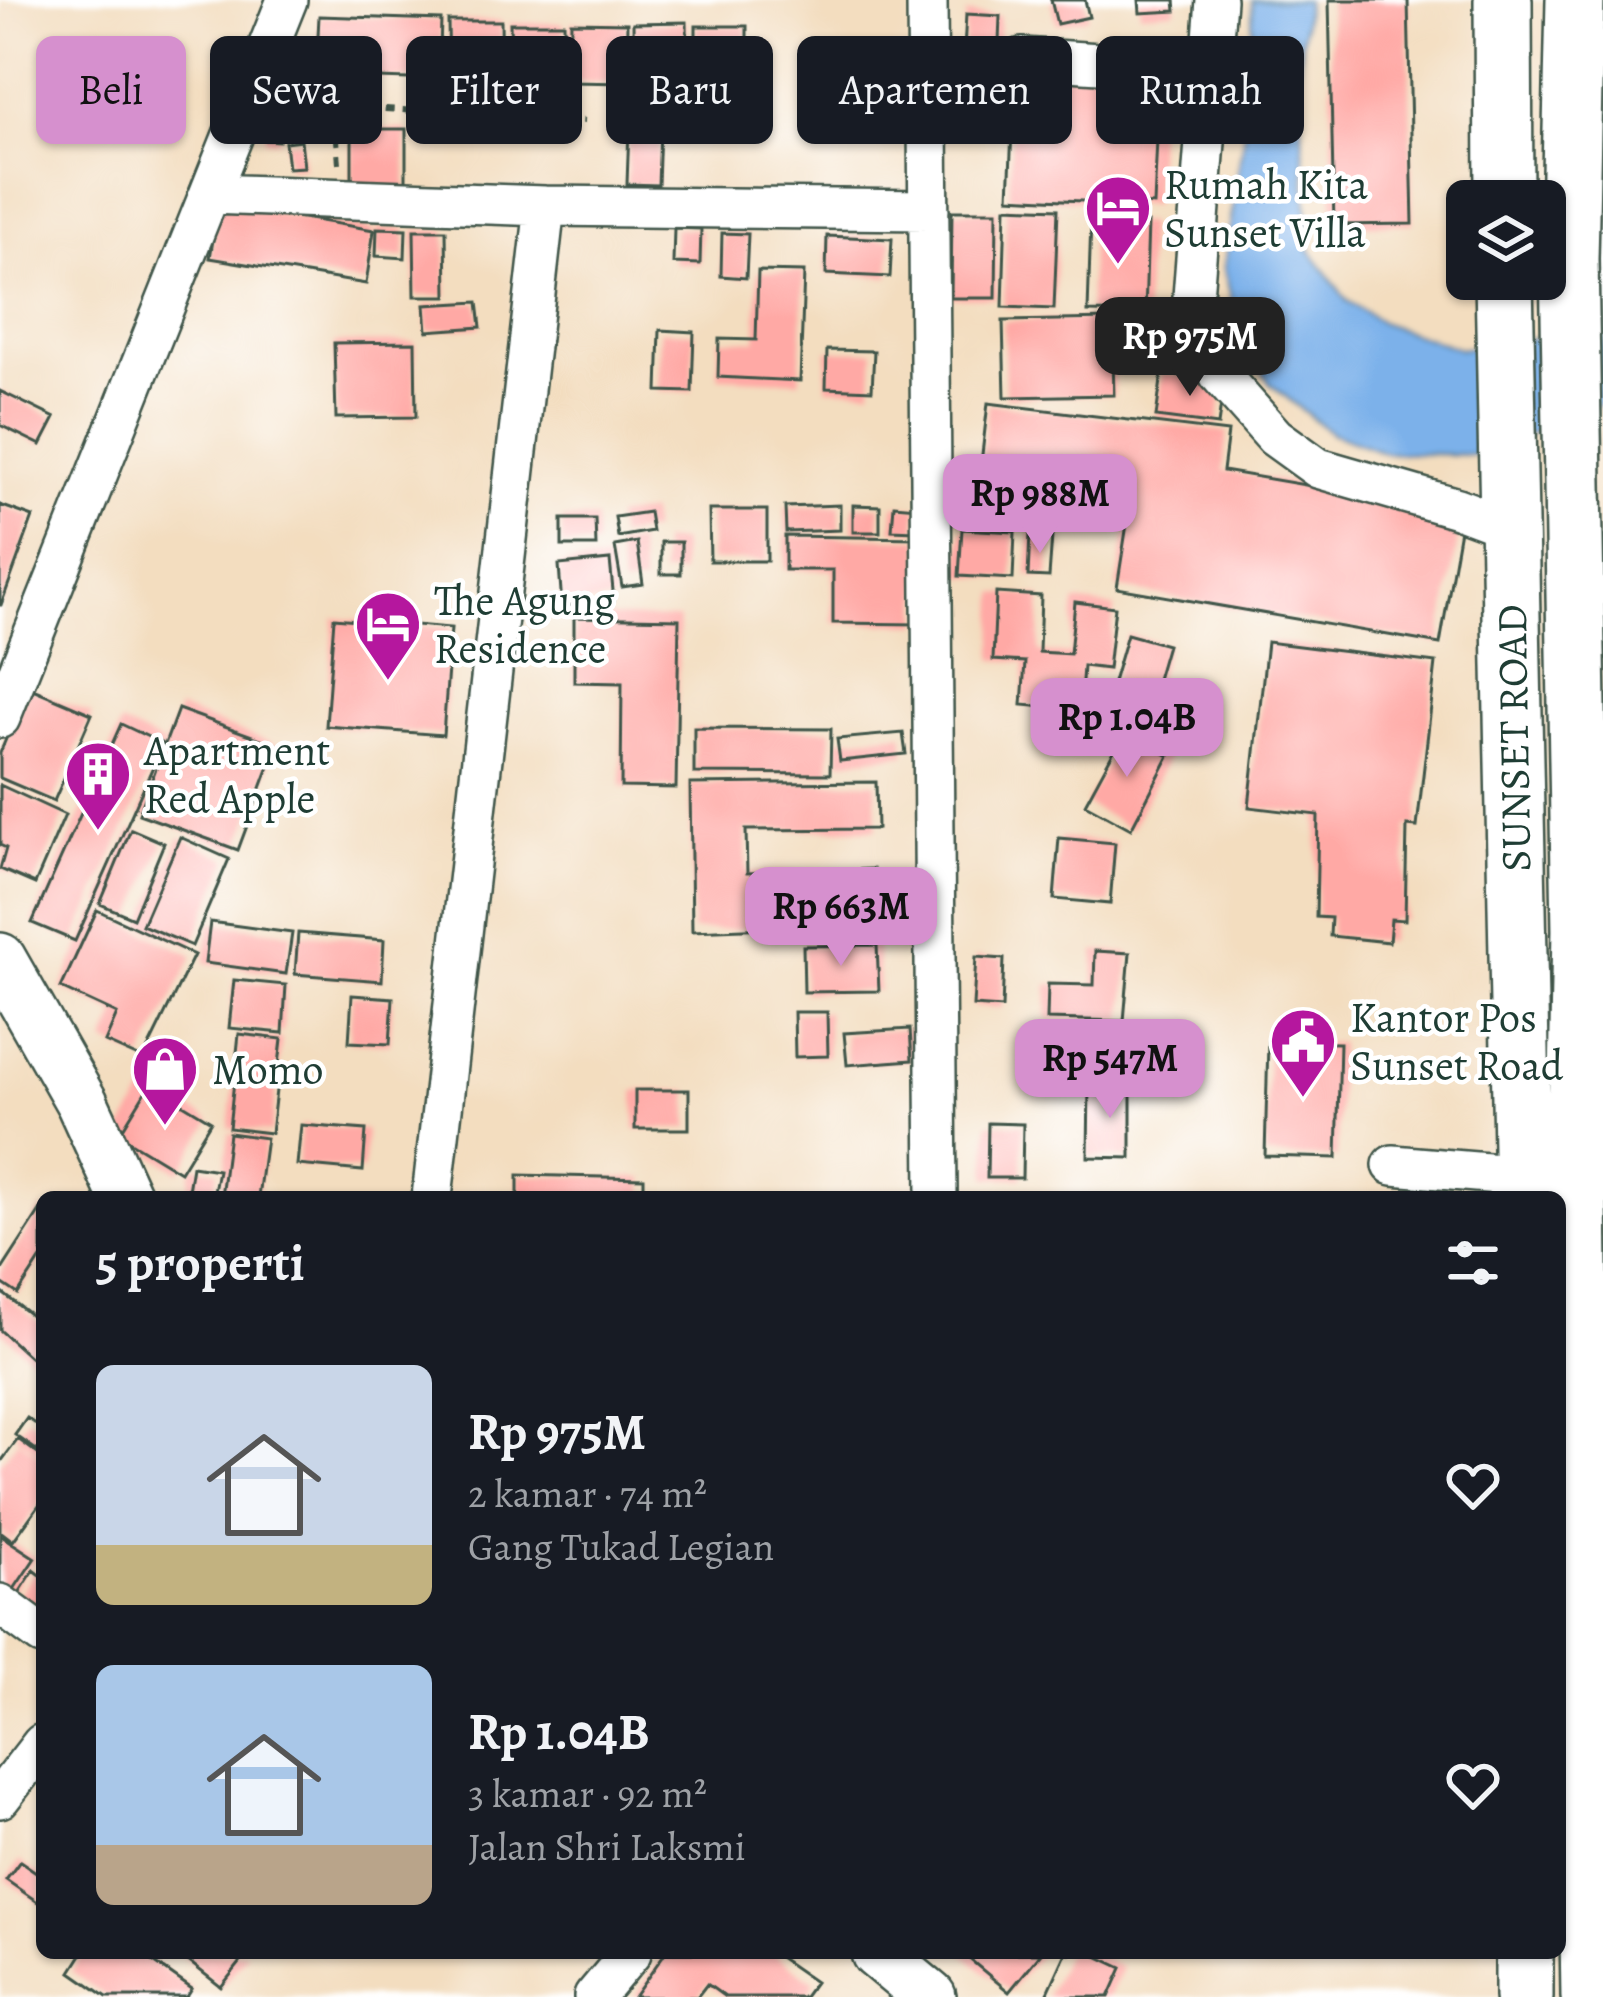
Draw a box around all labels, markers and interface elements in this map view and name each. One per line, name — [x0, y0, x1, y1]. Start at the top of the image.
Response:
chip: Beli — [36, 36, 186, 144]
chip: Sewa — [210, 36, 382, 144]
chip: Filter — [406, 36, 582, 144]
chip: Baru — [606, 36, 773, 144]
chip: Apartemen — [797, 36, 1072, 144]
chip: Rumah — [1096, 36, 1304, 144]
place label: Rumah Kita Sunset Villa — [1164, 156, 1368, 261]
hotel icon: Rumah Kita Sunset Villa — [1083, 173, 1153, 267]
map controls — [1446, 180, 1566, 300]
button: layers — [1446, 180, 1566, 300]
pin: Rp 975M — [1079, 297, 1301, 399]
text: Rp 975M — [1122, 309, 1258, 362]
pin: Rp 988M — [929, 454, 1151, 556]
text: Rp 988M — [970, 466, 1110, 519]
place label: The Agung Residence — [434, 572, 615, 677]
hotel icon: The Agung Residence — [353, 589, 423, 683]
street label: SUNSET ROAD — [1483, 604, 1544, 872]
pin: Rp 1.04B — [1003, 678, 1251, 780]
text: Rp 1.04B — [1057, 690, 1197, 743]
place label: Apartment Red Apple — [143, 722, 330, 827]
building icon: Apartment Red Apple — [63, 739, 133, 833]
pin: Rp 663M — [730, 867, 952, 969]
text: Rp 663M — [772, 879, 910, 932]
place label: Kantor Pos Sunset Road — [1350, 989, 1564, 1094]
public building icon: Kantor Pos Sunset Road — [1268, 1006, 1338, 1100]
pin: Rp 547M — [999, 1019, 1221, 1121]
text: Rp 547M — [1042, 1031, 1178, 1084]
shop icon: Momo — [130, 1034, 200, 1128]
place label: Momo — [212, 1041, 324, 1098]
text: 5 properti — [96, 1228, 305, 1298]
icon: filters — [1440, 1230, 1506, 1296]
text: Rp 975M — [468, 1397, 646, 1467]
icon: home — [192, 1413, 336, 1557]
icon: heart — [1440, 1452, 1506, 1518]
text: 2 kamar · 74 m² — [468, 1467, 707, 1520]
text: Gang Tukad Legian — [468, 1520, 774, 1573]
text: Rp 1.04B — [468, 1697, 650, 1767]
icon: home — [192, 1713, 336, 1857]
icon: heart — [1440, 1752, 1506, 1818]
text: 3 kamar · 92 m² — [468, 1767, 707, 1820]
text: Jalan Shri Laksmi — [468, 1820, 746, 1873]

